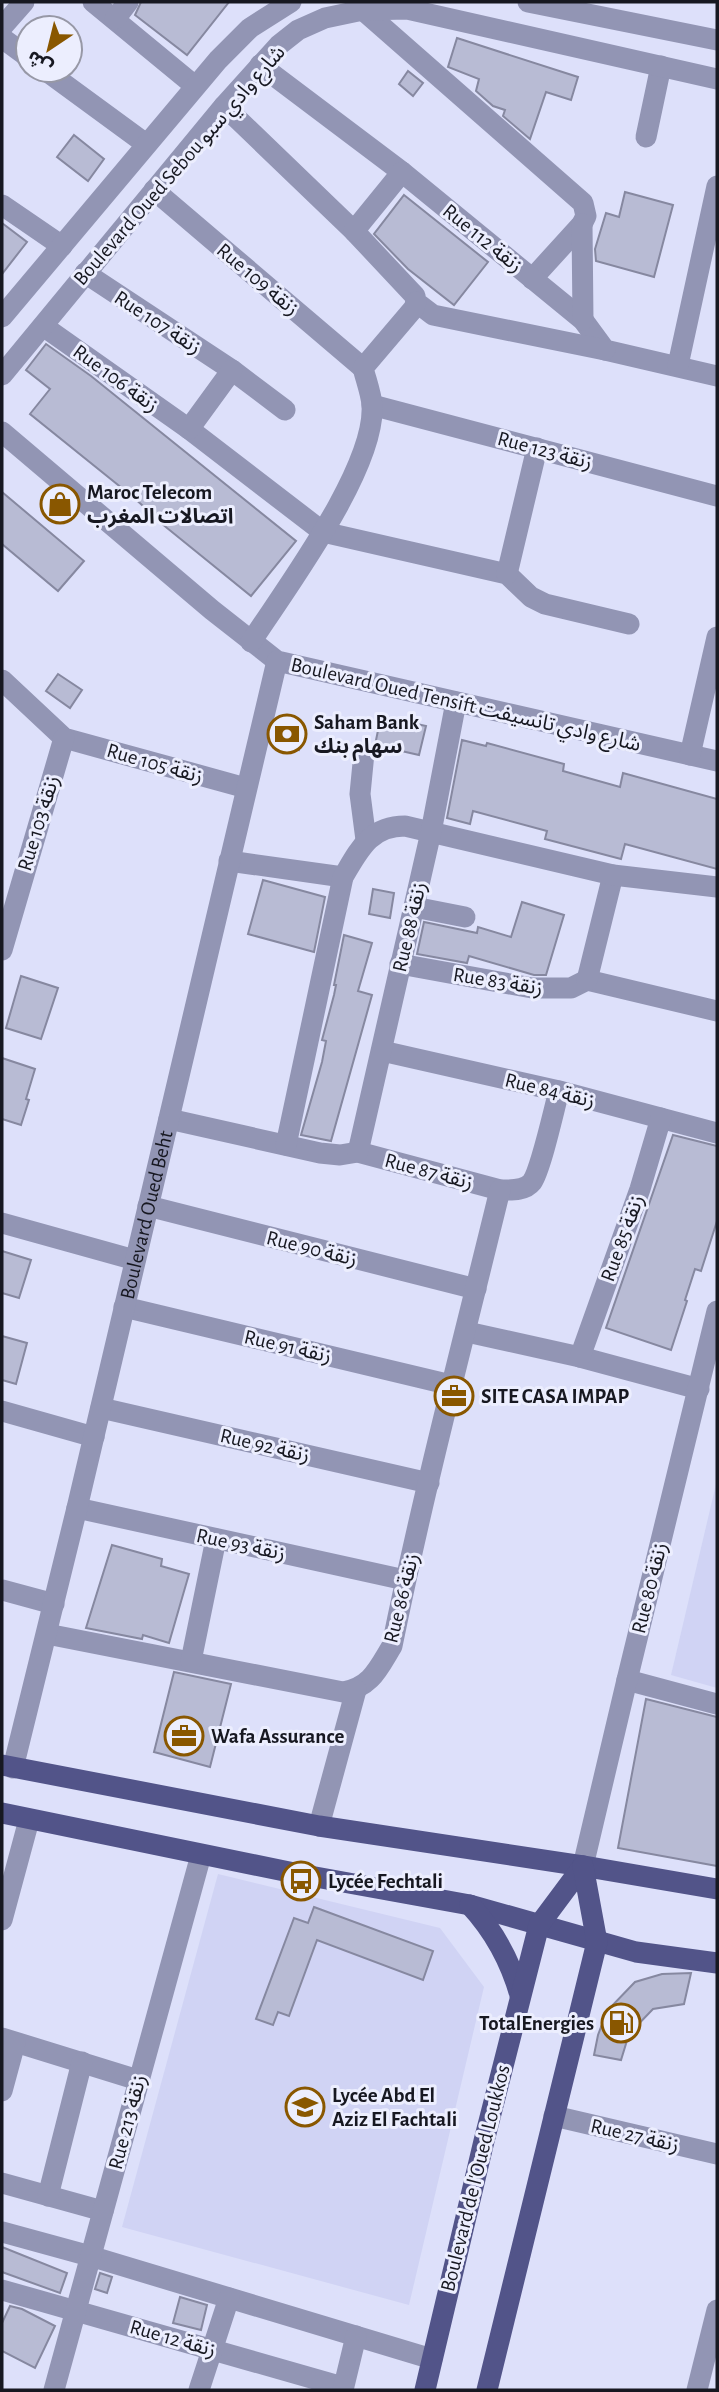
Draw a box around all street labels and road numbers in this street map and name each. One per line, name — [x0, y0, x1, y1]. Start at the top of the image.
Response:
street label: Boulevard Oued Sebou شارع وادي سبو — [70, 41, 293, 293]
street label: Rue 112 زنقة — [438, 200, 527, 277]
street label: Rue 109 زنقة — [212, 239, 303, 320]
street label: Rue 107 زنقة — [110, 287, 205, 359]
street label: Rue 106 زنقة — [68, 341, 162, 417]
street label: Rue 123 زنقة — [495, 428, 595, 474]
street label: Boulevard Oued Tensift شارع وادي تانسيفت — [288, 654, 643, 760]
street label: Rue 105 زنقة — [104, 740, 205, 788]
street label: Rue 103 زنقة — [14, 773, 64, 874]
street label: Rue 88 زنقة — [389, 880, 431, 974]
street label: Rue 83 زنقة — [451, 964, 544, 1000]
street label: Rue 84 زنقة — [503, 1069, 597, 1113]
street label: Boulevard Oued Beht — [117, 1128, 177, 1301]
street label: Rue 87 زنقة — [382, 1150, 475, 1194]
street label: Rue 85 زنقة — [597, 1192, 649, 1285]
street label: Rue 90 زنقة — [264, 1227, 359, 1271]
street label: Rue 91 زنقة — [242, 1326, 334, 1368]
street label: Rue 92 زنقة — [218, 1425, 312, 1467]
street label: Rue 93 زنقة — [194, 1525, 287, 1565]
street label: Rue 80 زنقة — [628, 1541, 672, 1636]
street label: Rue 86 زنقة — [380, 1551, 424, 1645]
street label: Boulevard de l'Oued Loukkos — [437, 2063, 514, 2294]
street label: Rue 213 زنقة — [105, 2072, 151, 2172]
street label: Rue 27 زنقة — [588, 2115, 681, 2157]
street label: Rue 12 زنقة — [127, 2316, 218, 2362]

